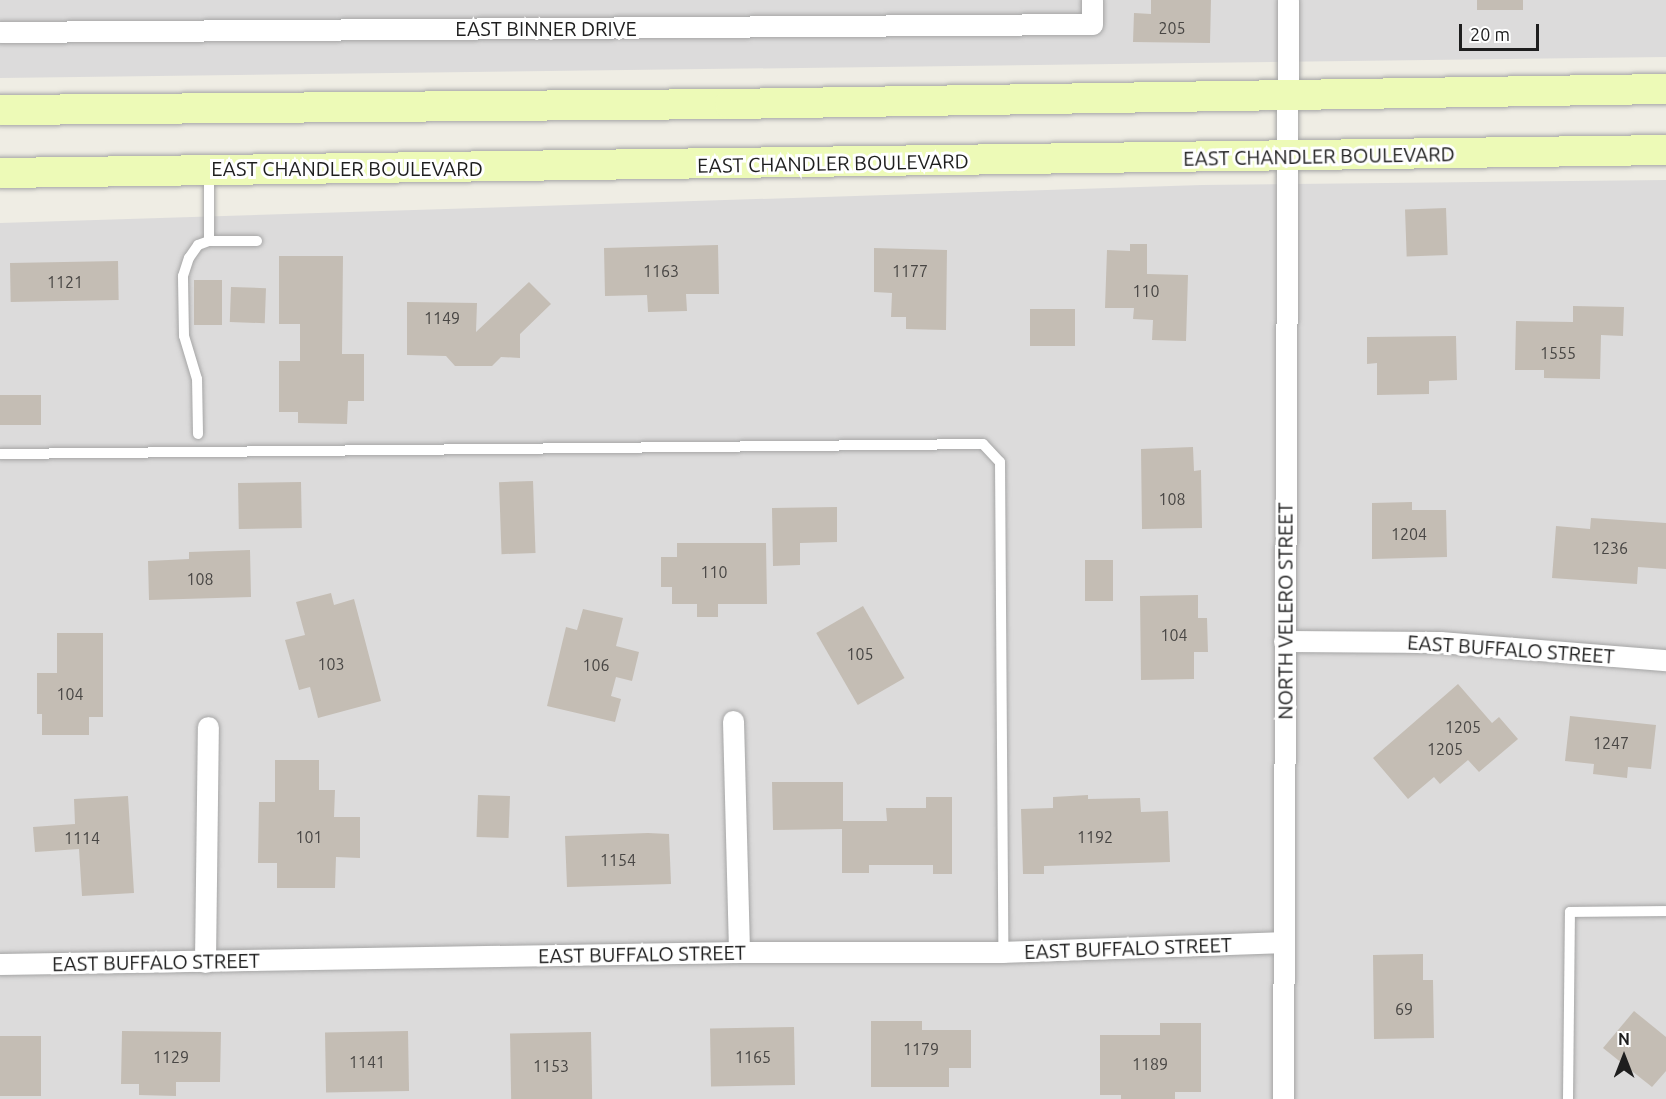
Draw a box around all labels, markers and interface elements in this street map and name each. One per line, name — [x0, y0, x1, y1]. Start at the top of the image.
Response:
scale bar — [1462, 12, 1542, 50]
street label: EAST BINNER DRIVE — [455, 16, 637, 40]
house number: 205 — [1158, 18, 1186, 38]
text: 20 m — [1470, 24, 1510, 44]
street label: EAST CHANDLER BOULEVARD — [1183, 142, 1455, 170]
street label: EAST CHANDLER BOULEVARD — [697, 149, 969, 177]
street label: EAST CHANDLER BOULEVARD — [211, 156, 483, 180]
house number: 1163 — [643, 261, 679, 281]
house number: 1177 — [892, 261, 928, 281]
house number: 1121 — [47, 272, 83, 292]
house number: 110 — [1132, 281, 1160, 301]
house number: 1149 — [424, 308, 460, 328]
house number: 1555 — [1540, 343, 1576, 363]
house number: 108 — [1158, 489, 1186, 509]
street label: NORTH VELERO STREET — [1273, 502, 1297, 720]
house number: 1204 — [1391, 524, 1427, 544]
house number: 1236 — [1592, 538, 1628, 558]
house number: 110 — [700, 562, 728, 582]
house number: 108 — [186, 569, 214, 589]
house number: 104 — [1160, 625, 1188, 645]
street label: EAST BUFFALO STREET — [1406, 630, 1616, 668]
house number: 105 — [846, 644, 874, 664]
house number: 103 — [317, 654, 345, 674]
house number: 106 — [582, 655, 610, 675]
house number: 104 — [56, 684, 84, 704]
house number: 1205 — [1445, 717, 1481, 737]
house number: 1247 — [1593, 733, 1629, 753]
house number: 1205 — [1427, 739, 1463, 759]
house number: 101 — [295, 827, 323, 847]
house number: 1192 — [1077, 827, 1113, 847]
house number: 1114 — [64, 828, 100, 848]
house number: 1154 — [600, 850, 636, 870]
street label: EAST BUFFALO STREET — [1024, 932, 1232, 964]
street label: EAST BUFFALO STREET — [538, 940, 746, 968]
street label: EAST BUFFALO STREET — [52, 948, 260, 976]
house number: 69 — [1395, 999, 1413, 1019]
north arrow — [1594, 1027, 1654, 1087]
text: N — [1618, 1030, 1630, 1048]
house number: 1179 — [903, 1039, 939, 1059]
house number: 1129 — [153, 1047, 189, 1067]
house number: 1165 — [735, 1047, 771, 1067]
house number: 1141 — [349, 1052, 385, 1072]
house number: 1189 — [1132, 1054, 1168, 1074]
house number: 1153 — [533, 1056, 569, 1076]

